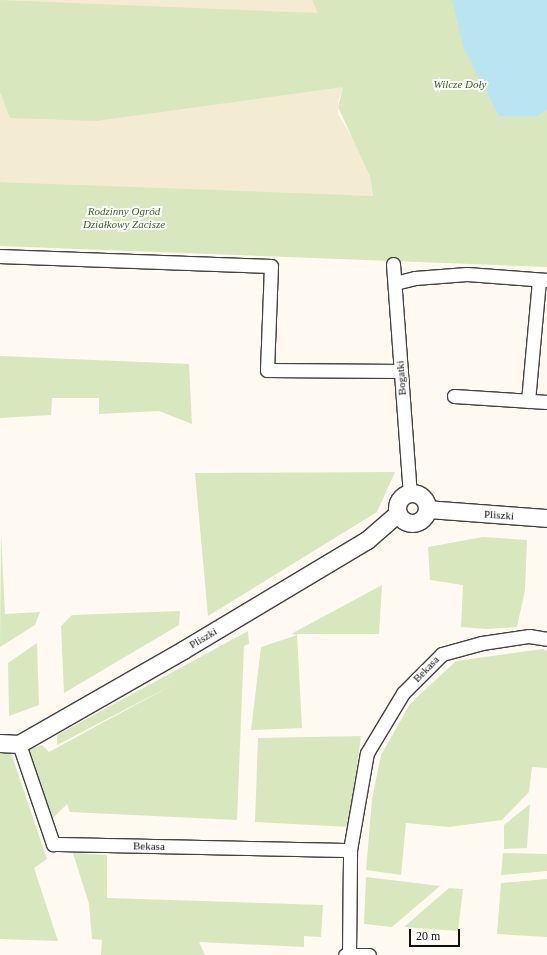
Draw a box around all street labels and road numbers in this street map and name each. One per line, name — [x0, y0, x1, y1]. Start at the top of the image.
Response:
street label: Bogatki — [393, 360, 409, 396]
street label: Pliszki — [484, 507, 514, 523]
street label: Pliszki — [187, 625, 219, 651]
street label: Bekasa — [410, 653, 442, 685]
street label: Bekasa — [133, 839, 165, 853]

